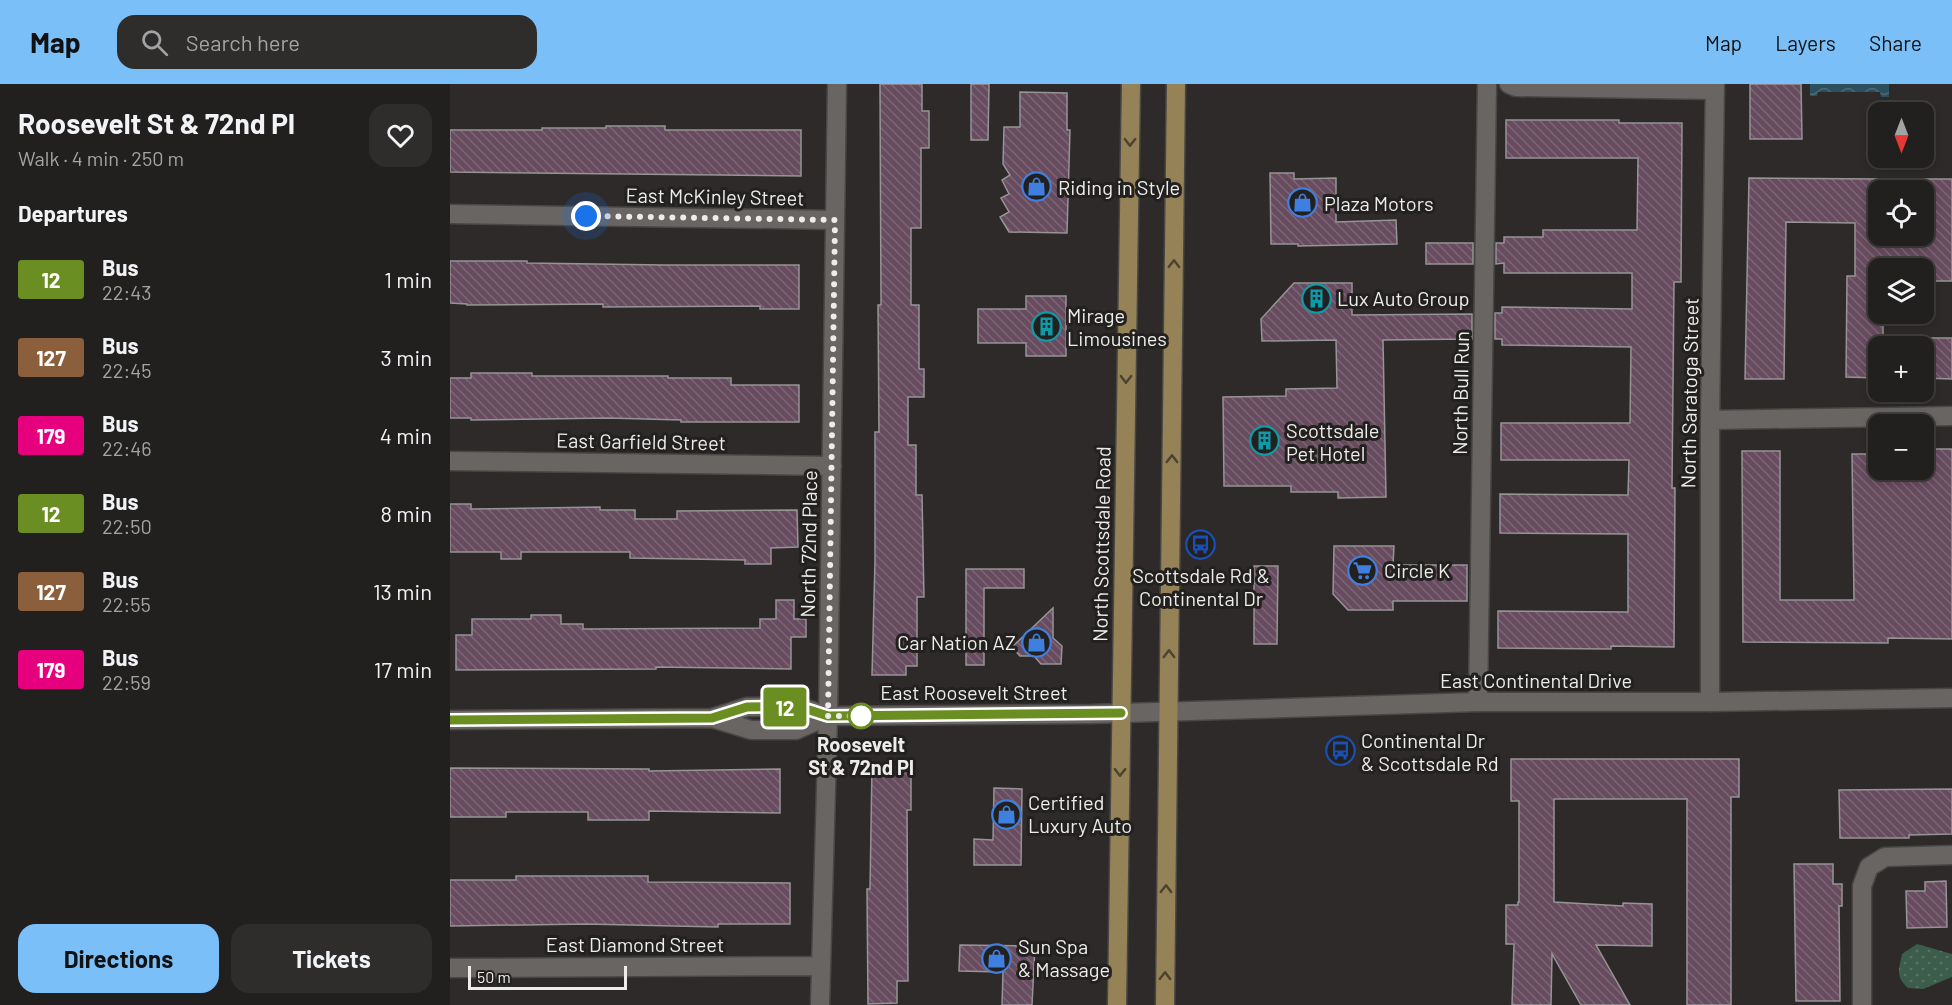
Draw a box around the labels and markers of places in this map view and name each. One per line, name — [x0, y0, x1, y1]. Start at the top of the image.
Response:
shop icon: Riding in Style — [1021, 171, 1053, 203]
place label: Riding in Style — [1058, 175, 1180, 199]
shop icon: Plaza Motors — [1287, 187, 1319, 219]
place label: Plaza Motors — [1324, 191, 1434, 215]
building icon: Lux Auto Group — [1300, 282, 1332, 314]
place label: Lux Auto Group — [1337, 286, 1469, 310]
place label: Mirage Limousines — [1067, 303, 1167, 350]
building icon: Mirage Limousines — [1030, 310, 1062, 342]
place label: Scottsdale Pet Hotel — [1286, 418, 1379, 465]
building icon: Scottsdale Pet Hotel — [1249, 425, 1281, 457]
bus stop icon: Scottsdale Rd & Continental Dr — [1185, 529, 1217, 561]
supermarket icon: Circle K — [1347, 554, 1379, 586]
place label: Circle K — [1384, 558, 1450, 582]
place label: Scottsdale Rd & Continental Dr — [1132, 563, 1270, 610]
shop icon: Car Nation AZ — [1021, 626, 1053, 658]
place label: Car Nation AZ — [897, 630, 1016, 654]
marker: Roosevelt St & 72nd Pl — [848, 703, 874, 729]
place label: Continental Dr & Scottsdale Rd — [1361, 728, 1499, 775]
place label: Roosevelt St & 72nd Pl — [808, 732, 914, 779]
bus stop icon: Continental Dr & Scottsdale Rd — [1324, 735, 1356, 767]
place label: Certified Luxury Auto — [1028, 790, 1132, 837]
shop icon: Certified Luxury Auto — [991, 798, 1023, 830]
place label: Sun Spa & Massage — [1018, 934, 1110, 981]
shop icon: Sun Spa & Massage — [981, 942, 1013, 974]

